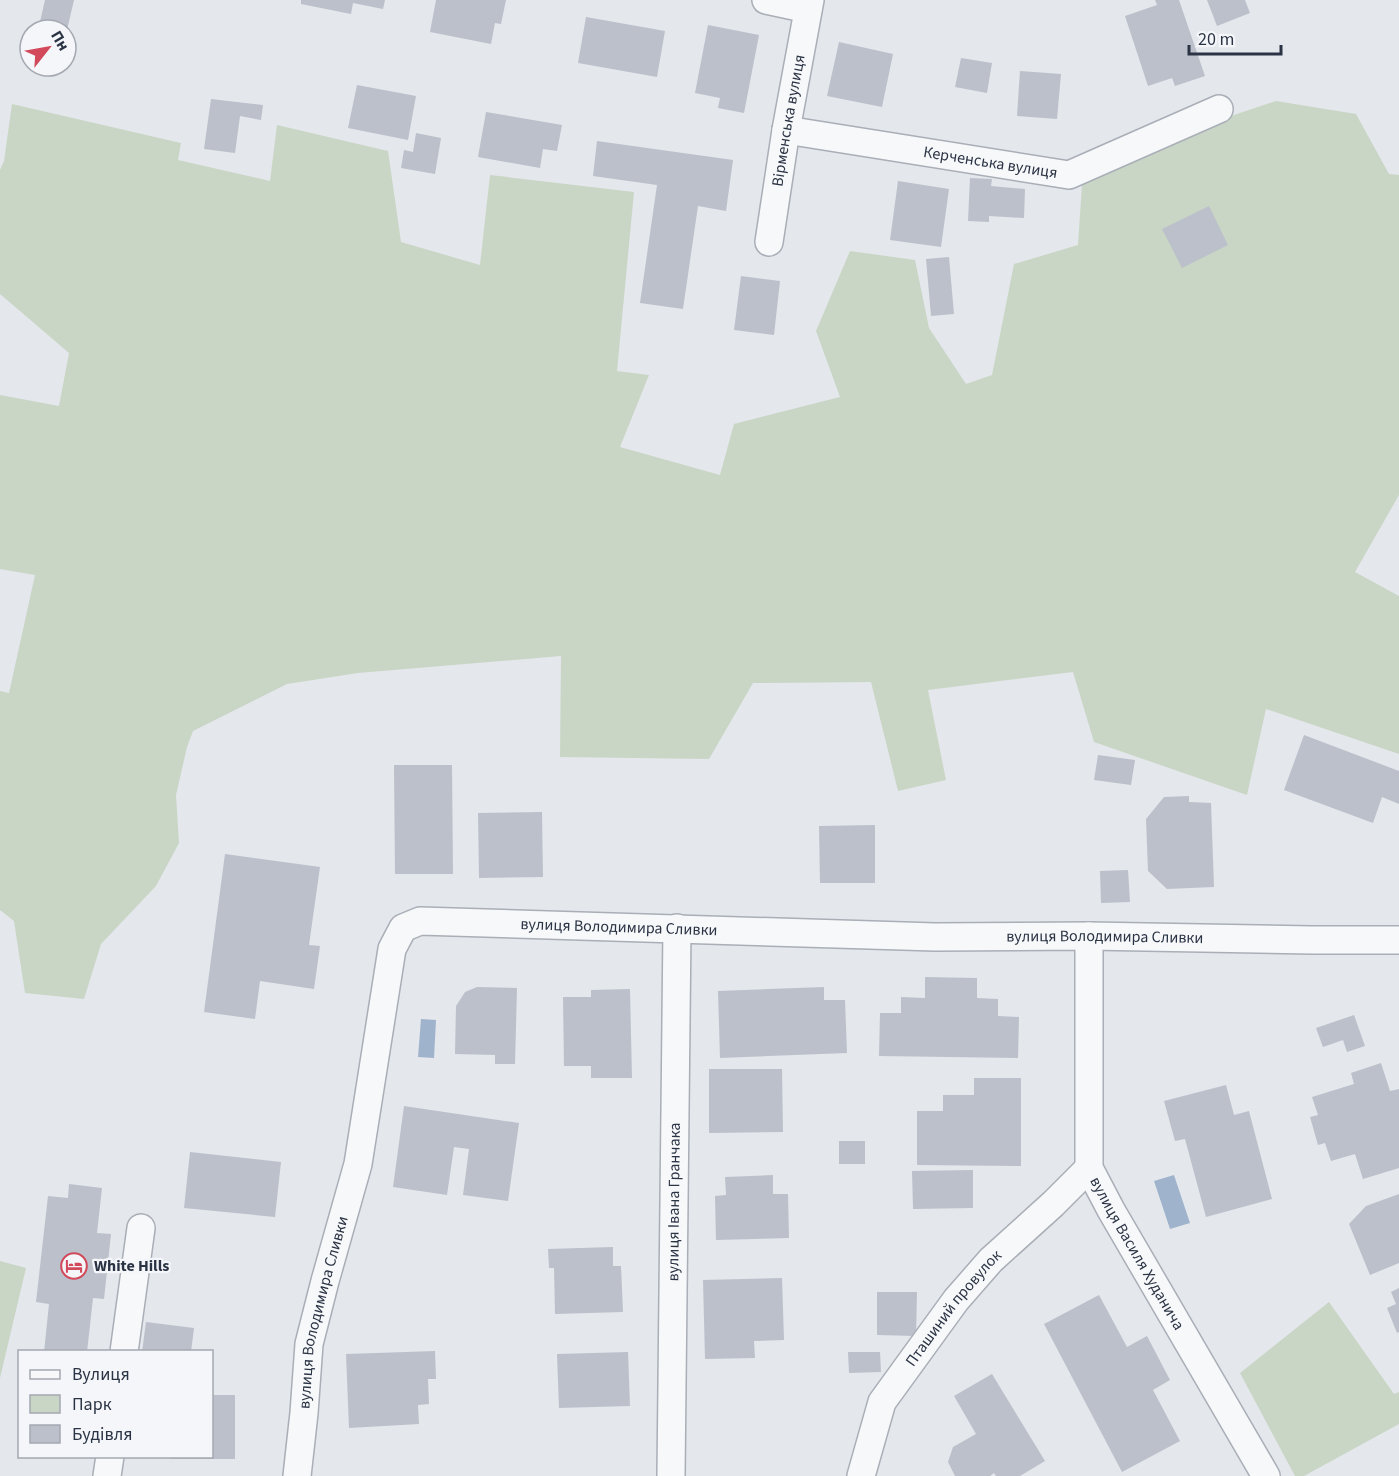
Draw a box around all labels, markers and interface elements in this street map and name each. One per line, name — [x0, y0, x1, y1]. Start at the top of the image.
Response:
north arrow — [18, 18, 78, 78]
scale bar — [1189, 18, 1280, 56]
text: Пн — [45, 27, 75, 55]
text: 20 m — [1198, 27, 1234, 52]
street label: Вірменська вулиця — [767, 53, 811, 188]
street label: Керченська вулиця — [922, 141, 1059, 184]
street label: вулиця Володимира Сливки — [520, 913, 718, 941]
street label: вулиця Володимира Сливки — [1006, 925, 1204, 949]
street label: вулиця Івана Гранчака — [662, 1122, 686, 1282]
street label: вулиця Василя Худанича — [1084, 1173, 1190, 1334]
street label: вулиця Володимира Сливки — [293, 1214, 354, 1410]
street label: Пташиний провулок — [900, 1245, 1006, 1371]
hotel icon: White Hills — [59, 1251, 89, 1281]
place label: White Hills — [94, 1255, 169, 1277]
legend — [18, 1350, 213, 1458]
text: Вулиця — [72, 1362, 130, 1387]
text: Парк — [72, 1392, 112, 1417]
text: Будівля — [72, 1422, 132, 1447]

